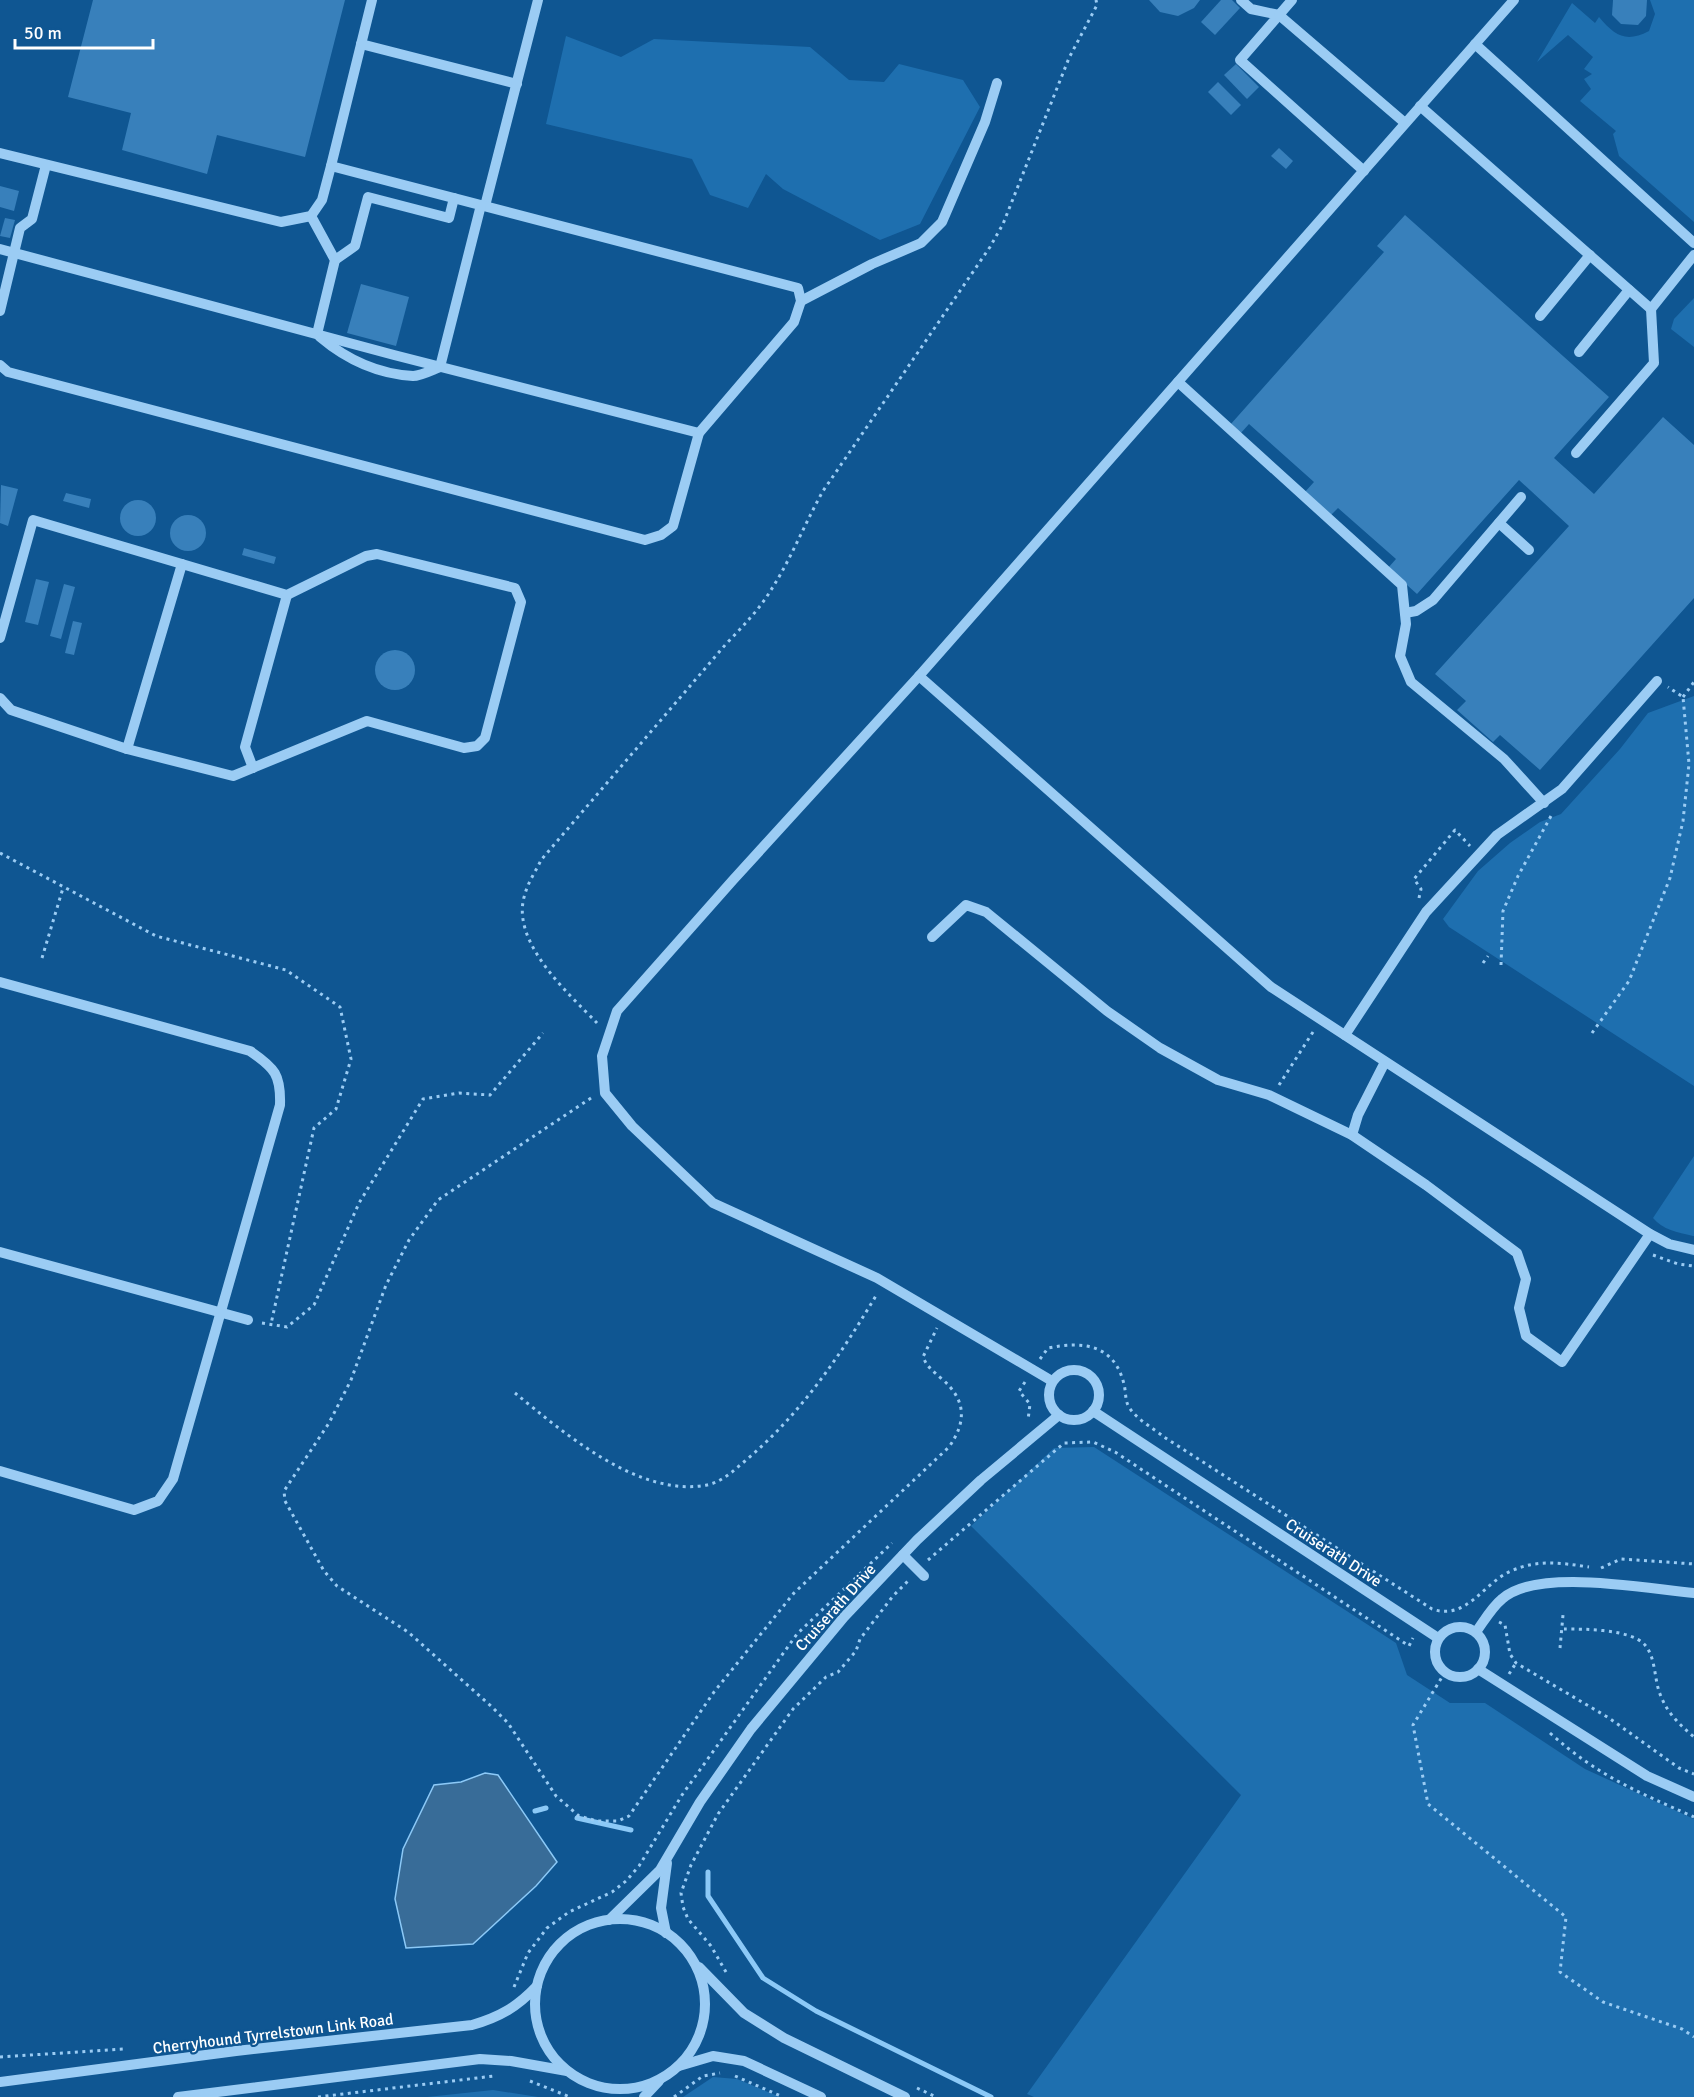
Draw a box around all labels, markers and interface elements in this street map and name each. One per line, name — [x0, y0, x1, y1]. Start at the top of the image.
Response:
scale bar — [15, 12, 153, 50]
text: 50 m — [24, 22, 62, 44]
street label: Cruiserath Drive — [1281, 1514, 1385, 1591]
street label: Cruiserath Drive — [791, 1560, 880, 1656]
street label: Cherryhound Tyrrelstown Link Road — [152, 2009, 395, 2059]

